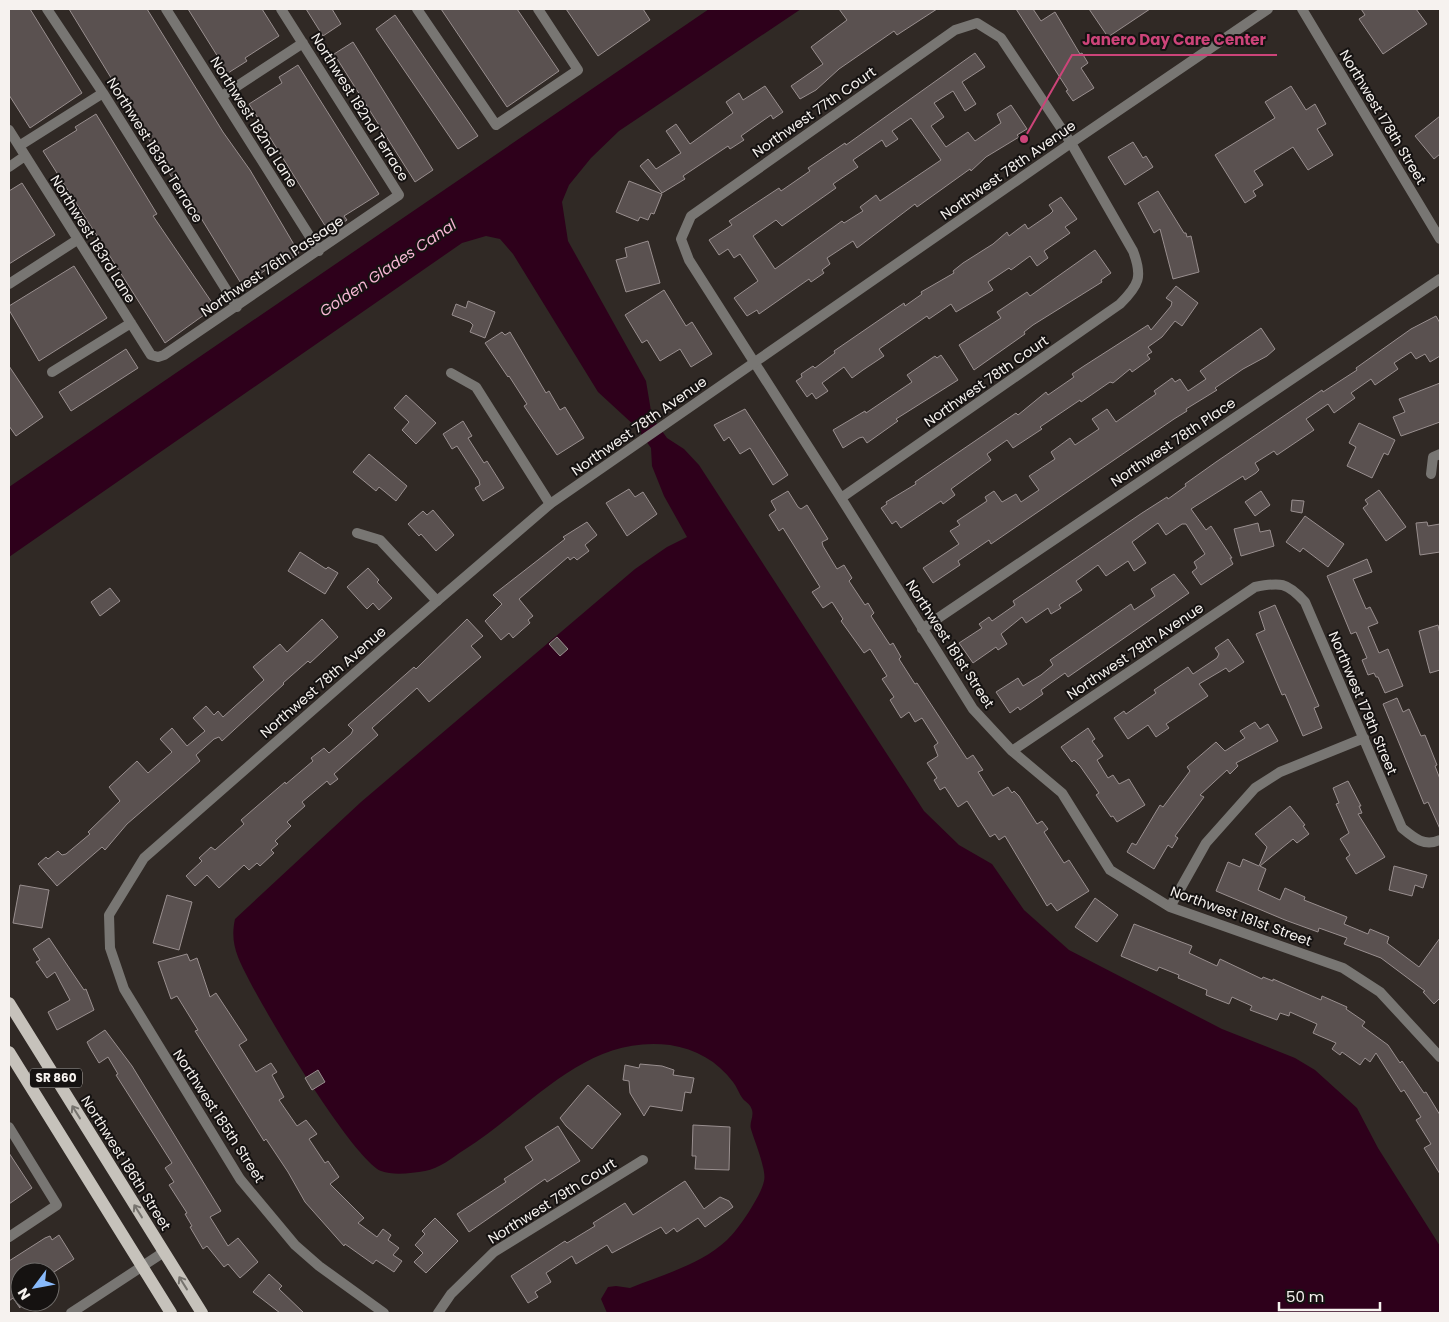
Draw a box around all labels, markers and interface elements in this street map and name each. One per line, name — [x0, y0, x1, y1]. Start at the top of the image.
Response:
callout: Janero Day Care Center — [1072, 25, 1277, 55]
street label: Northwest 182nd Terrace — [306, 29, 414, 185]
text: Janero Day Care Center — [1082, 29, 1267, 50]
street label: Northwest 178th Street — [1335, 46, 1431, 188]
street label: Northwest 182nd Lane — [205, 53, 303, 192]
street label: Northwest 77th Court — [748, 62, 880, 162]
street label: Northwest 183rd Terrace — [102, 74, 208, 227]
street label: Northwest 78th Avenue — [936, 115, 1080, 224]
street label: Northwest 183rd Lane — [45, 171, 141, 307]
street label: Northwest 76th Passage — [197, 210, 348, 321]
water label: Golden Glades Canal — [315, 214, 461, 321]
street label: Northwest 78th Court — [920, 330, 1052, 432]
street label: Northwest 78th Avenue — [567, 371, 711, 480]
street label: Northwest 78th Place — [1107, 392, 1240, 491]
street label: Northwest 181st Street — [901, 576, 999, 712]
street label: Northwest 79th Avenue — [1063, 597, 1208, 704]
street label: Northwest 78th Avenue — [256, 621, 391, 742]
street label: Northwest 179th Street — [1324, 628, 1402, 778]
street label: Northwest 181st Street — [1167, 881, 1315, 951]
street label: Northwest 185th Street — [168, 1045, 270, 1187]
road number: SR 860 — [30, 1068, 82, 1088]
street label: Northwest 186th Street — [76, 1092, 176, 1234]
one-way arrow — [71, 1105, 81, 1119]
street label: Northwest 79th Court — [484, 1153, 620, 1249]
one-way arrow — [133, 1204, 144, 1218]
north arrow — [10, 1262, 60, 1312]
one-way arrow — [178, 1276, 188, 1290]
scale bar — [1279, 1280, 1380, 1312]
text: N — [13, 1284, 35, 1304]
text: 50 m — [1286, 1286, 1324, 1307]

